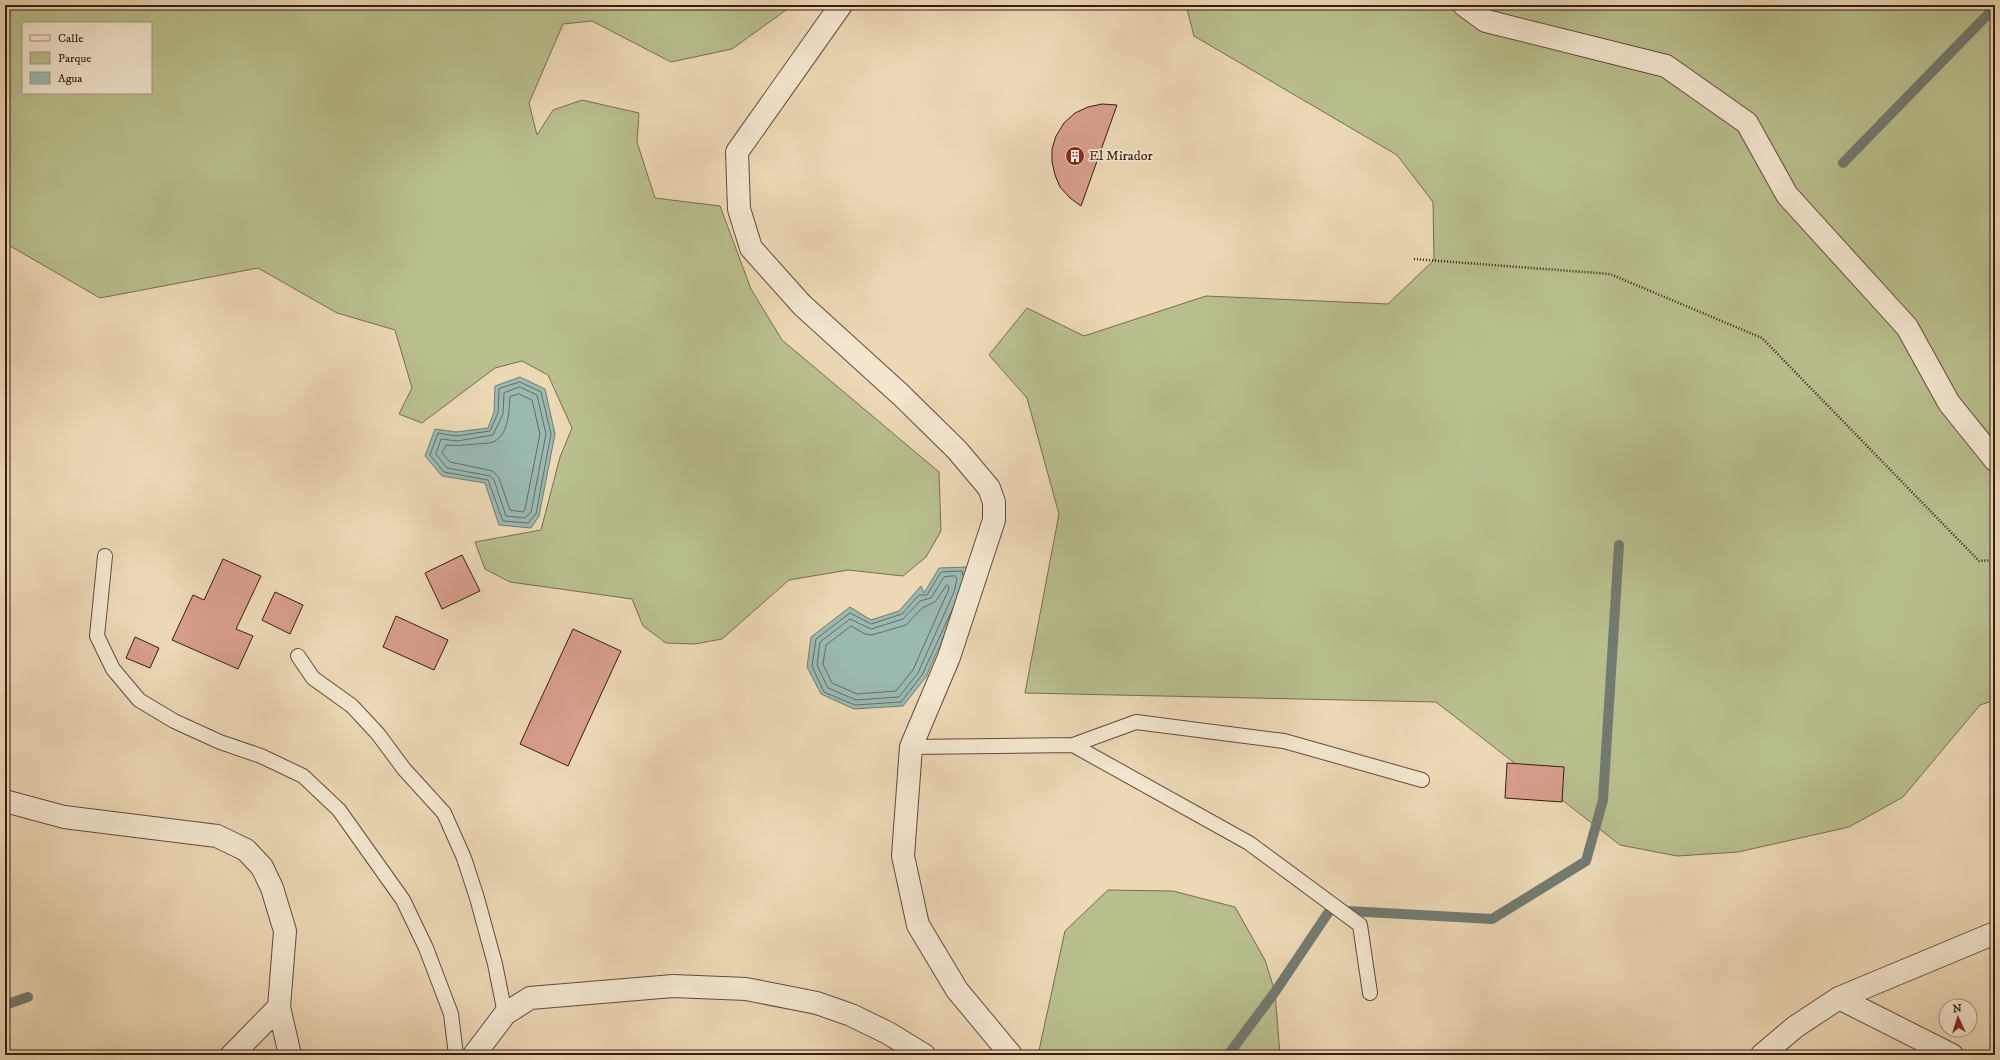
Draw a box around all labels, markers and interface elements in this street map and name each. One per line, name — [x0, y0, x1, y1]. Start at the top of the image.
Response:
legend — [22, 22, 152, 94]
text: Calle — [58, 31, 83, 46]
text: Parque — [58, 51, 91, 66]
text: Agua — [58, 71, 83, 86]
building icon: El Mirador — [1064, 145, 1086, 167]
place label: El Mirador — [1089, 147, 1153, 165]
north arrow — [1938, 998, 1978, 1038]
text: N — [1952, 1002, 1962, 1016]

